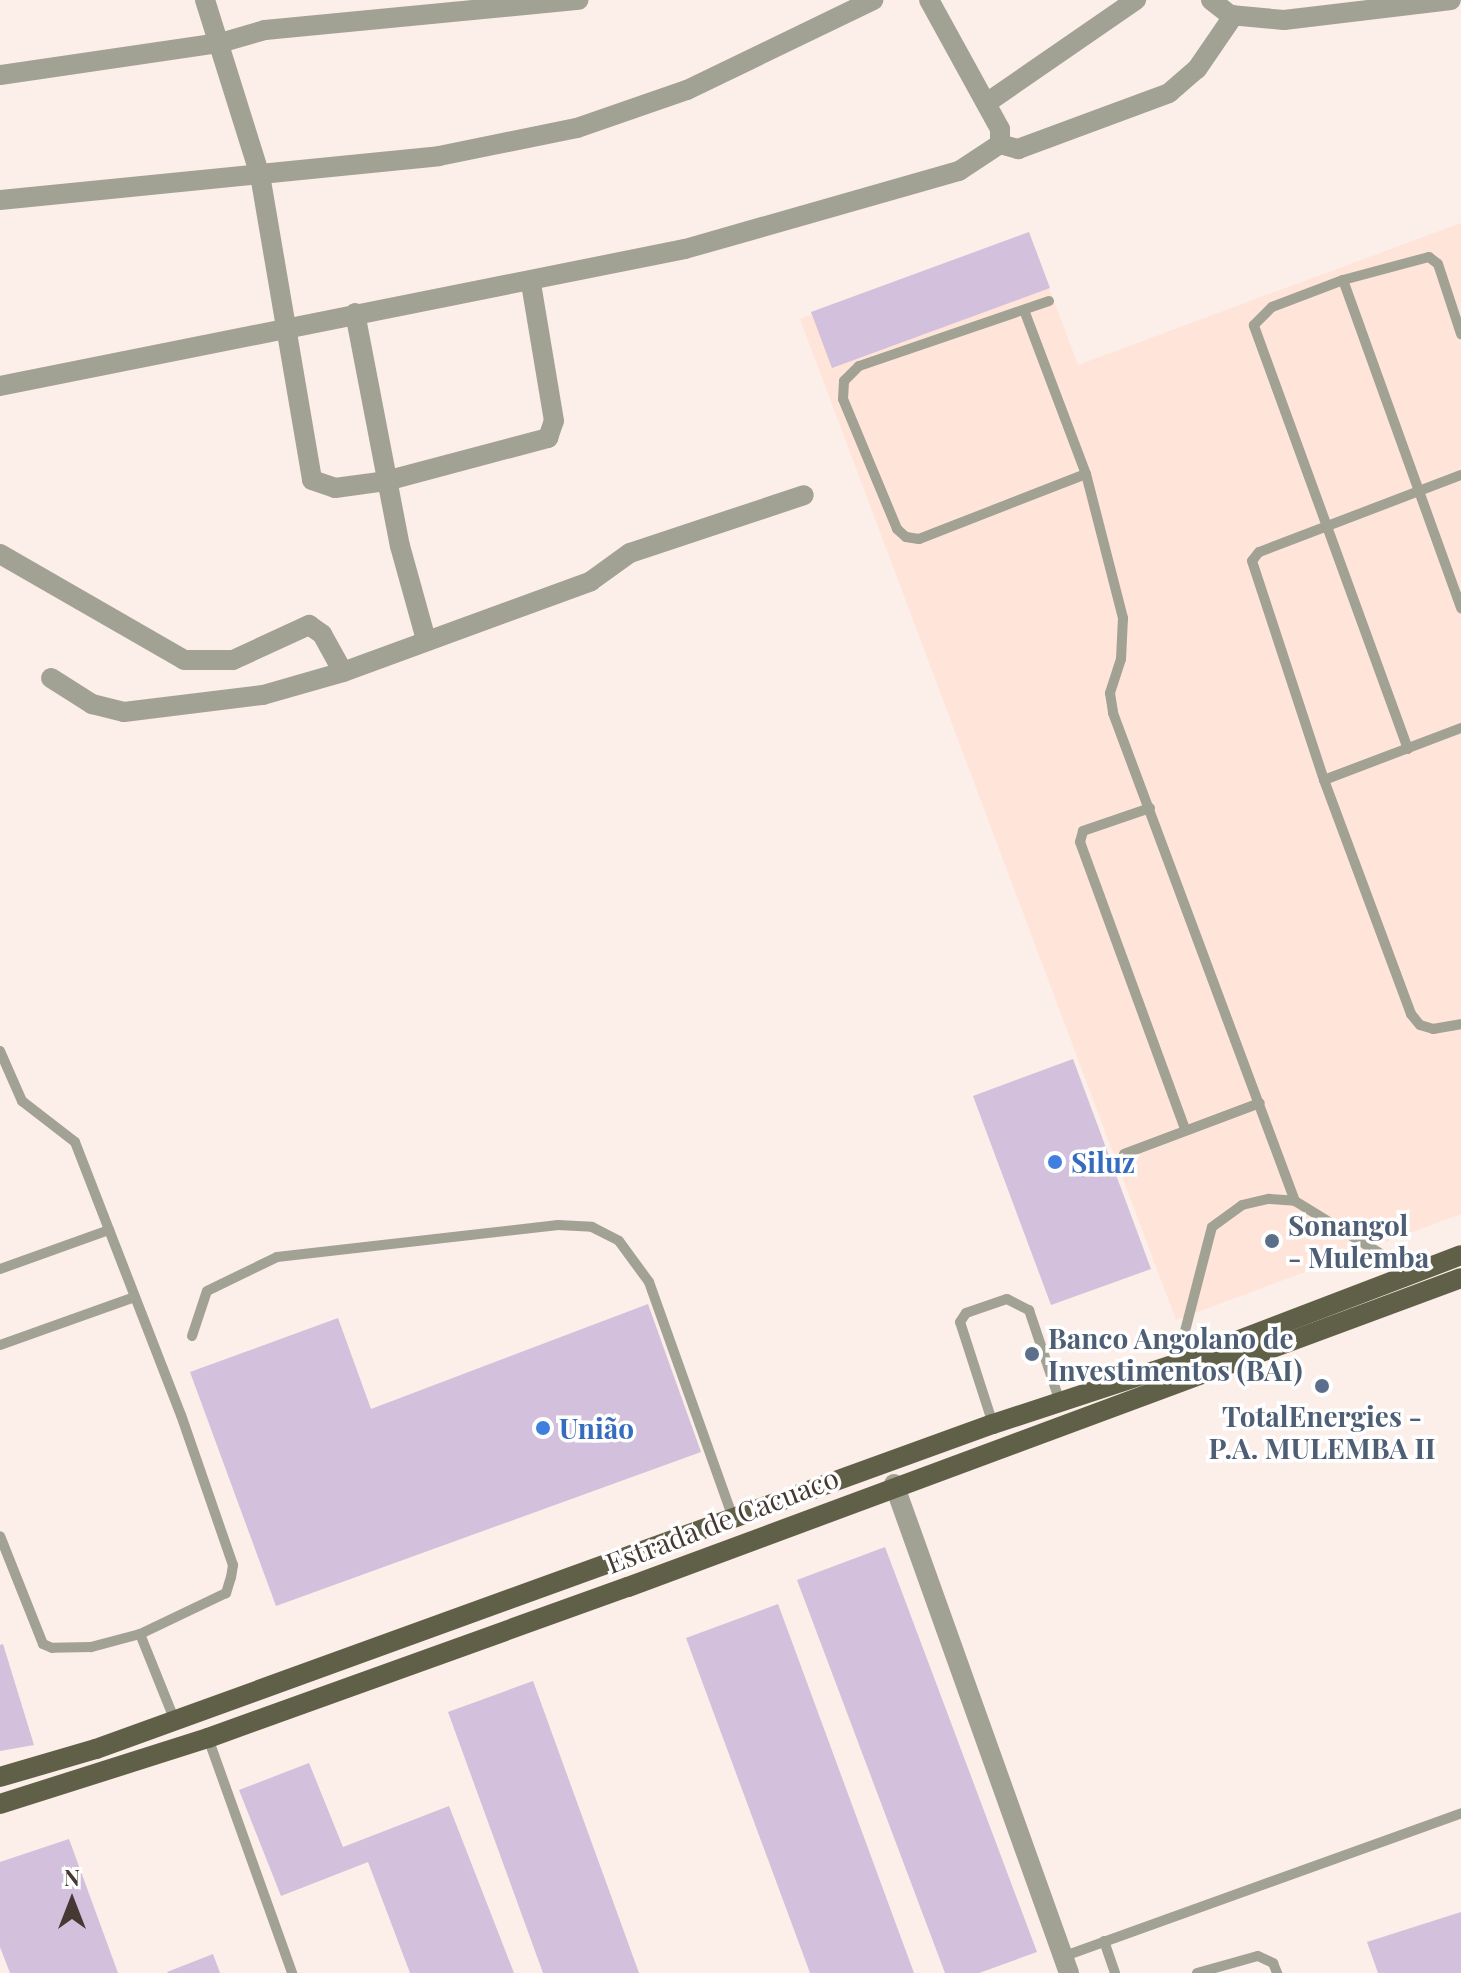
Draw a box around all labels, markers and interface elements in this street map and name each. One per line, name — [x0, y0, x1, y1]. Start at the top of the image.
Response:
place label: Siluz — [1071, 1145, 1135, 1179]
marker: Siluz — [1046, 1153, 1064, 1171]
place label: Sonangol - Mulemba — [1288, 1208, 1429, 1274]
marker: Sonangol - Mulemba — [1263, 1232, 1281, 1250]
place label: Banco Angolano de Investimentos (BAI) — [1048, 1321, 1303, 1387]
marker: Banco Angolano de Investimentos (BAI) — [1023, 1345, 1041, 1363]
marker: TotalEnergies - P.A. MULEMBA II — [1313, 1377, 1331, 1395]
place label: TotalEnergies - P.A. MULEMBA II — [1209, 1399, 1435, 1465]
place label: União — [559, 1411, 634, 1445]
marker: União — [534, 1419, 552, 1437]
street label: Estrada de Cacuaco — [601, 1460, 843, 1580]
north arrow — [32, 1861, 112, 1941]
text: N — [64, 1862, 80, 1892]

